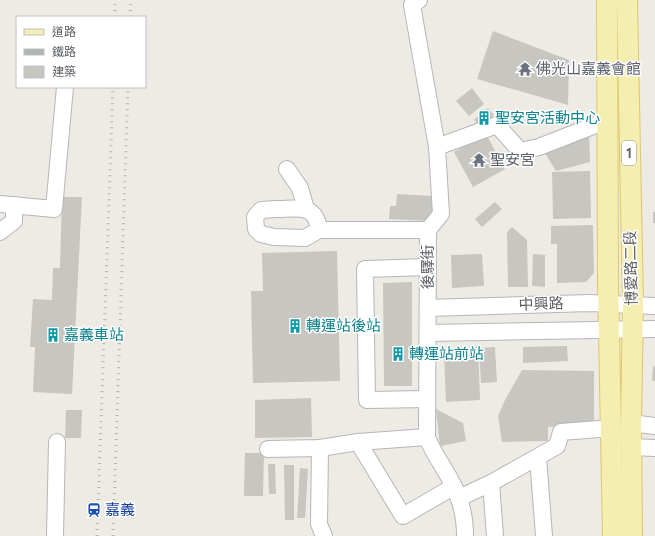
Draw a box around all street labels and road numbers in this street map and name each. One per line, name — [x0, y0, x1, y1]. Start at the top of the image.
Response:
road number: 1 — [622, 141, 636, 165]
street label: 博愛路二段 — [621, 230, 641, 306]
street label: 後驛街 — [419, 244, 437, 290]
street label: 中興路 — [518, 294, 564, 314]

